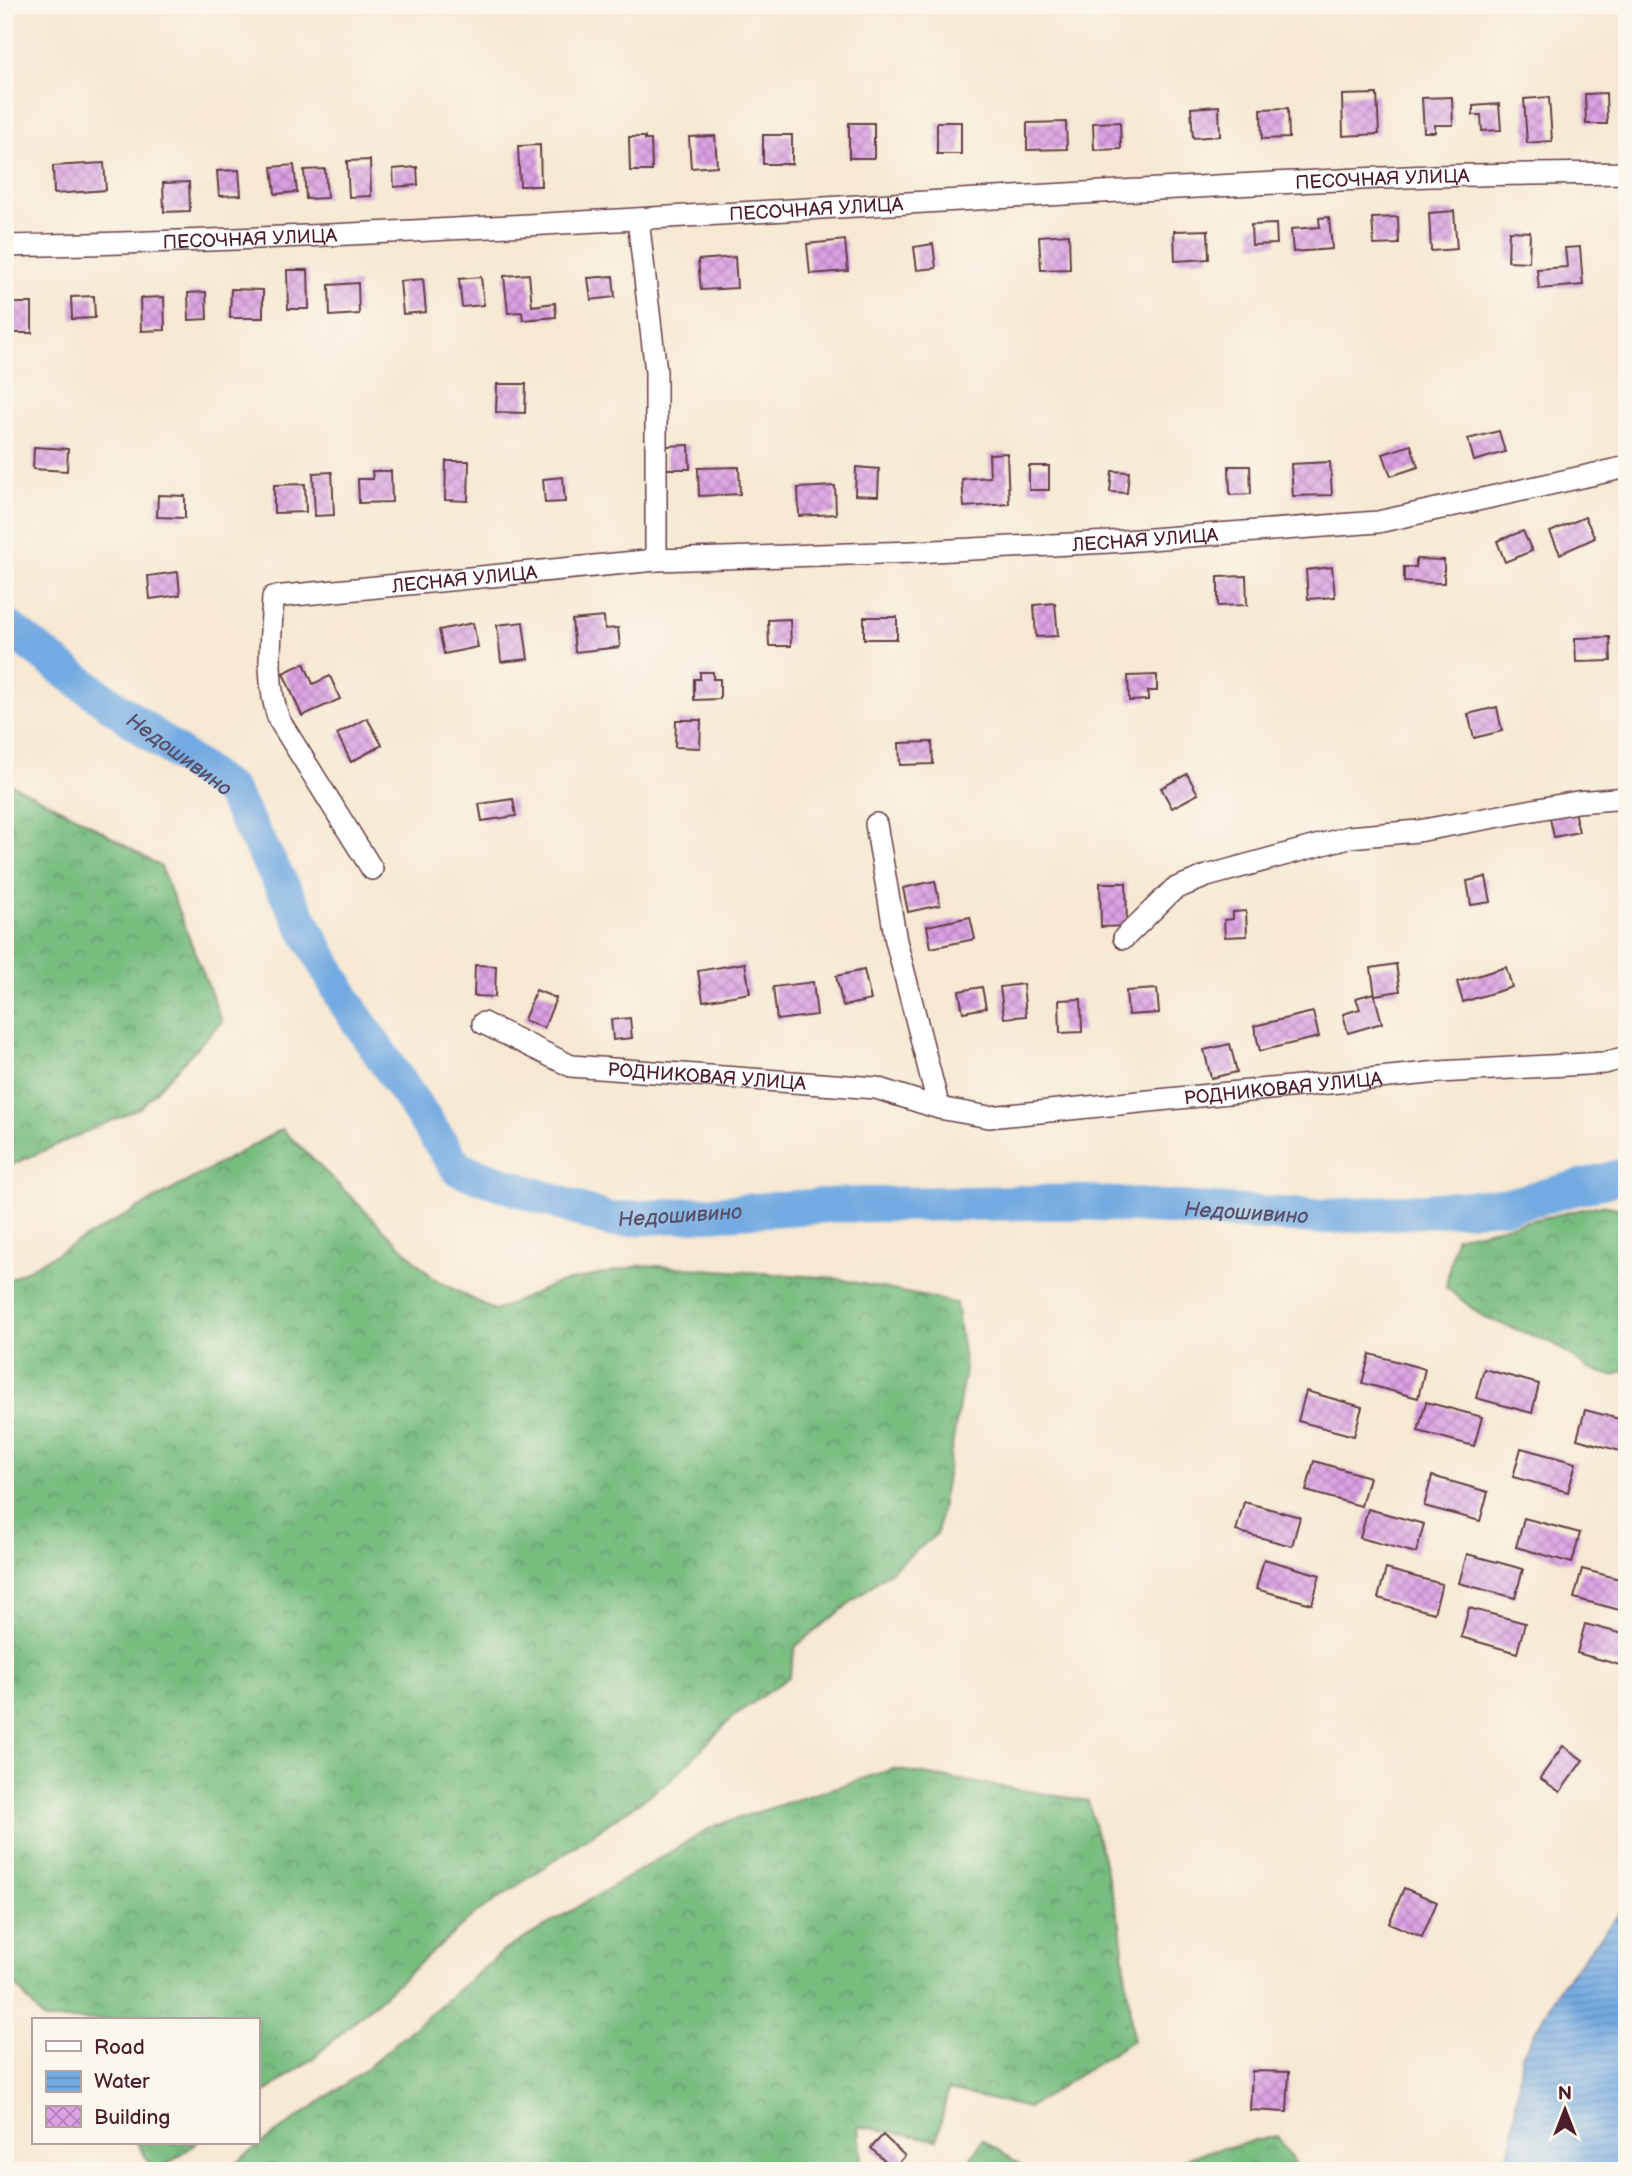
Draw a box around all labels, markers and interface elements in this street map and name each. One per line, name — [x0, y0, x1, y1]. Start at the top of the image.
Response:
street label: ПЕСОЧНАЯ УЛИЦА — [1295, 165, 1470, 195]
street label: ПЕСОЧНАЯ УЛИЦА — [729, 193, 904, 226]
street label: ПЕСОЧНАЯ УЛИЦА — [163, 225, 338, 255]
street label: ЛЕСНАЯ УЛИЦА — [1071, 524, 1219, 557]
street label: ЛЕСНАЯ УЛИЦА — [390, 561, 539, 599]
water label: Недошивино — [121, 708, 237, 802]
street label: РОДНИКОВАЯ УЛИЦА — [606, 1059, 807, 1096]
street label: РОДНИКОВАЯ УЛИЦА — [1183, 1068, 1384, 1110]
water label: Недошивино — [1183, 1197, 1309, 1229]
water label: Недошивино — [617, 1199, 743, 1232]
legend — [32, 2018, 259, 2144]
text: Road — [94, 2035, 145, 2060]
text: Water — [94, 2069, 150, 2094]
north arrow — [1530, 2074, 1600, 2144]
text: N — [1558, 2083, 1572, 2106]
text: Building — [94, 2105, 170, 2130]

